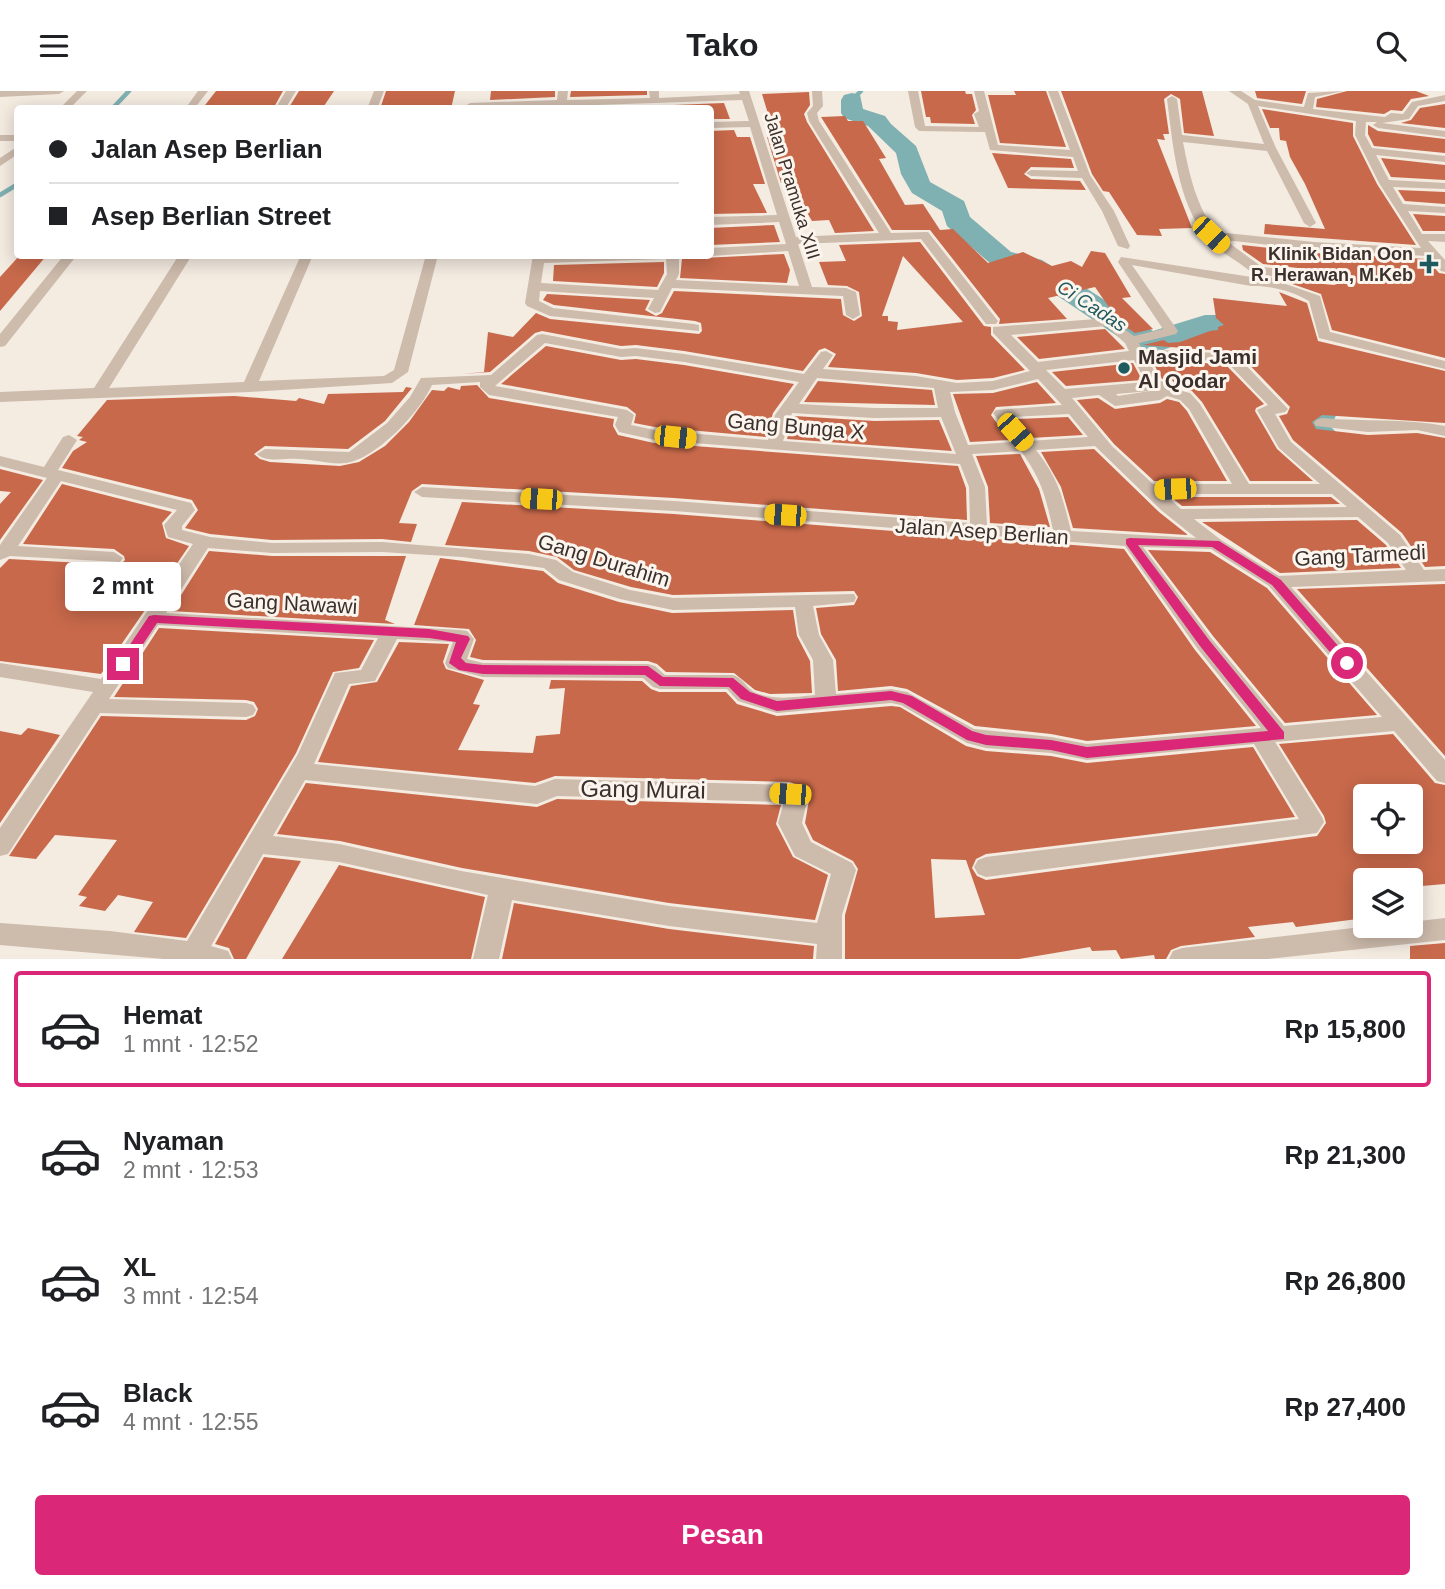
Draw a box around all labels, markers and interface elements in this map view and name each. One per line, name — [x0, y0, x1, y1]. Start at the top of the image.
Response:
icon: menu — [35, 27, 73, 65]
text: Tako — [686, 27, 759, 63]
icon: search — [1372, 27, 1410, 65]
street label: Jalan Pramuka XIII — [760, 110, 824, 262]
text: Jalan Asep Berlian — [91, 134, 323, 164]
text: Asep Berlian Street — [91, 201, 331, 231]
car — [1189, 213, 1234, 257]
place label: Klinik Bidan Oon R. Herawan, M.Keb — [1251, 244, 1413, 285]
marker: Klinik Bidan Oon R. Herawan, M.Keb — [1419, 254, 1439, 274]
water label: Ci Cadas — [1054, 276, 1131, 336]
place label: Masjid Jami Al Qodar — [1138, 345, 1257, 392]
marker: Masjid Jami Al Qodar — [1116, 360, 1132, 376]
street label: Gang Bunga X — [726, 409, 866, 443]
car — [994, 409, 1037, 455]
car — [654, 424, 697, 450]
car — [1154, 478, 1197, 500]
car — [520, 487, 563, 511]
car — [764, 503, 807, 527]
street label: Jalan Asep Berlian — [894, 513, 1070, 549]
street label: Gang Durahim — [535, 529, 673, 591]
street label: Gang Tarmedi — [1294, 540, 1426, 570]
callout: 2 mnt — [65, 563, 181, 611]
text: 2 mnt — [92, 573, 154, 599]
street label: Gang Nawawi — [226, 588, 358, 618]
route start — [1331, 647, 1363, 679]
route end — [107, 648, 139, 680]
street label: Gang Murai — [580, 774, 706, 804]
car — [769, 782, 812, 806]
map controls — [1353, 784, 1423, 938]
button: locate — [1353, 784, 1423, 854]
button: layers — [1353, 868, 1423, 938]
icon: car — [39, 998, 102, 1061]
text: Hemat — [123, 1000, 202, 1030]
text: Rp 15,800 — [1285, 1014, 1406, 1044]
text: 1 mnt · 12:52 — [123, 1031, 259, 1057]
icon: car — [39, 1124, 102, 1187]
text: Nyaman — [123, 1126, 224, 1156]
text: Rp 21,300 — [1285, 1140, 1406, 1170]
text: 2 mnt · 12:53 — [123, 1157, 259, 1183]
icon: car — [39, 1250, 102, 1313]
text: XL — [123, 1252, 156, 1282]
text: Rp 26,800 — [1285, 1266, 1406, 1296]
text: 3 mnt · 12:54 — [123, 1283, 259, 1309]
icon: car — [39, 1376, 102, 1439]
text: Black — [123, 1378, 192, 1408]
text: Rp 27,400 — [1285, 1392, 1406, 1422]
text: 4 mnt · 12:55 — [123, 1409, 259, 1435]
button: Pesan — [35, 1495, 1410, 1575]

